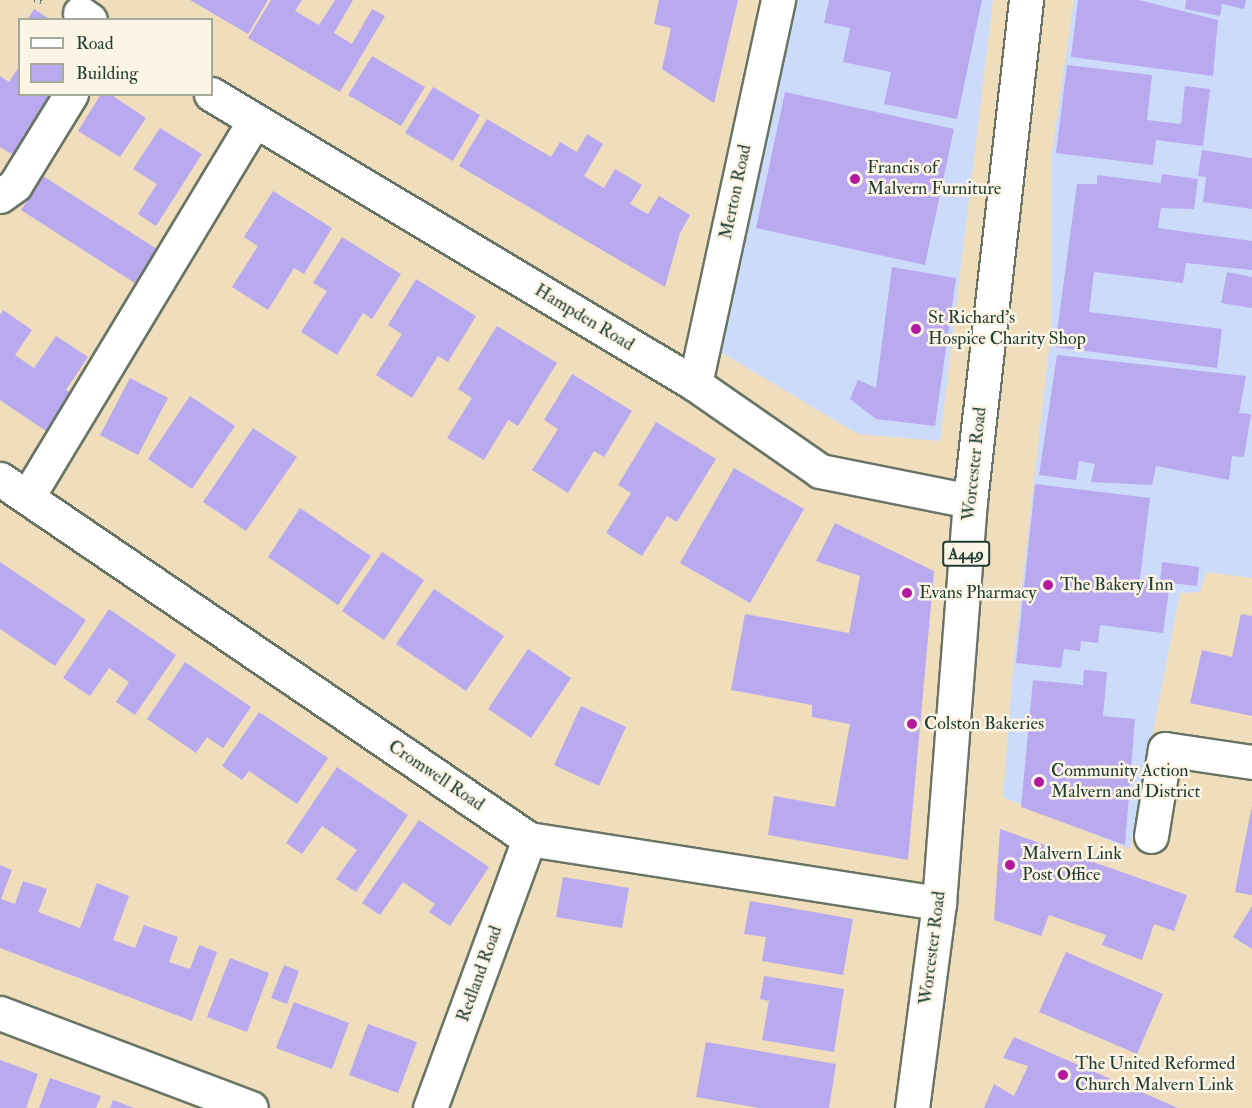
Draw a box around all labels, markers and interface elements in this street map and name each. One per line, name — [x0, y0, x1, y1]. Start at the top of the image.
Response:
legend — [18, 18, 213, 96]
text: Road — [76, 32, 114, 55]
text: Building — [76, 62, 138, 85]
street label: Merton Road — [715, 143, 757, 241]
place label: Francis of Malvern Furniture — [867, 158, 1001, 201]
marker: Francis of Malvern Furniture — [848, 172, 862, 186]
street label: Hampden Road — [530, 280, 638, 356]
place label: St Richard's Hospice Charity Shop — [928, 308, 1086, 350]
marker: St Richard's Hospice Charity Shop — [909, 322, 923, 336]
street label: Worcester Road — [958, 406, 992, 522]
road number: A449 — [942, 541, 990, 567]
place label: The Bakery Inn — [1060, 574, 1173, 596]
marker: The Bakery Inn — [1041, 578, 1055, 592]
place label: Evans Pharmacy — [919, 582, 1037, 604]
marker: Evans Pharmacy — [900, 586, 914, 600]
place label: Colston Bakeries — [924, 713, 1044, 735]
marker: Colston Bakeries — [905, 717, 919, 731]
street label: Cromwell Road — [384, 736, 488, 816]
place label: Community Action Malvern and District — [1051, 761, 1200, 804]
marker: Community Action Malvern and District — [1032, 775, 1046, 789]
place label: Malvern Link Post Office — [1022, 844, 1122, 886]
marker: Malvern Link Post Office — [1003, 858, 1017, 872]
street label: Worcester Road — [915, 890, 951, 1006]
street label: Redland Road — [453, 923, 507, 1025]
place label: The United Reformed Church Malvern Link — [1075, 1054, 1235, 1096]
marker: The United Reformed Church Malvern Link — [1056, 1068, 1070, 1082]

